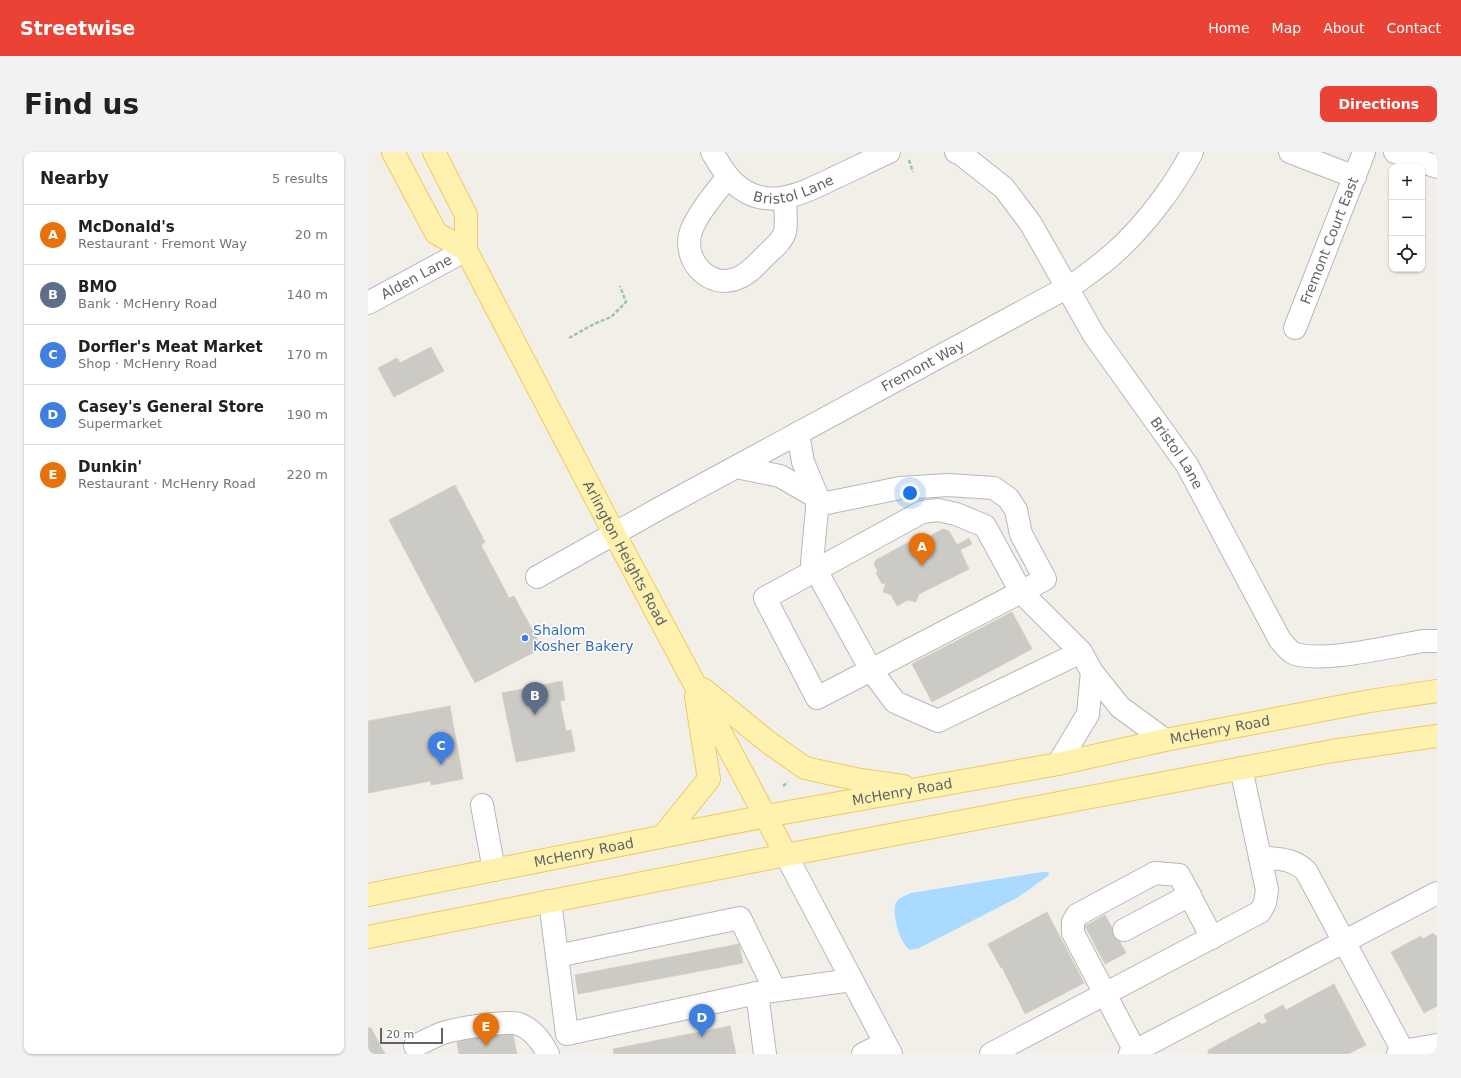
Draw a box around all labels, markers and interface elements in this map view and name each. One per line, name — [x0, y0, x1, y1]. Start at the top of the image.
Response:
text: Streetwise — [20, 17, 135, 39]
text: Home — [1208, 20, 1250, 36]
text: Map — [1272, 20, 1301, 36]
text: About — [1323, 20, 1365, 36]
text: Contact — [1387, 20, 1441, 36]
button: Directions — [1320, 86, 1437, 122]
text: Find us — [24, 88, 139, 121]
map controls — [1389, 164, 1425, 272]
button: + — [1389, 164, 1425, 200]
text: Nearby — [40, 168, 109, 188]
text: 5 results — [272, 171, 328, 186]
street label: Bristol Lane — [752, 172, 836, 207]
street label: Fremont Court East — [1297, 174, 1362, 306]
button: − — [1389, 200, 1425, 236]
text: McDonald's — [78, 218, 175, 236]
text: A — [48, 227, 58, 242]
text: 20 m — [295, 227, 328, 242]
text: Restaurant · Fremont Way — [78, 236, 247, 251]
button: locate — [1389, 236, 1425, 272]
street label: Alden Lane — [378, 251, 455, 302]
text: BMO — [78, 278, 117, 296]
text: B — [48, 287, 58, 302]
text: 140 m — [286, 287, 328, 302]
text: Bank · McHenry Road — [78, 296, 217, 311]
street label: Fremont Way — [879, 337, 967, 395]
text: Dorfler's Meat Market — [78, 338, 263, 356]
text: C — [48, 347, 58, 362]
text: 170 m — [286, 347, 328, 362]
text: Shop · McHenry Road — [78, 356, 217, 371]
text: Casey's General Store — [78, 398, 264, 416]
text: D — [48, 407, 58, 422]
text: 190 m — [286, 407, 328, 422]
street label: Bristol Lane — [1147, 414, 1206, 492]
text: Supermarket — [78, 416, 162, 431]
text: Dunkin' — [78, 458, 142, 476]
text: E — [49, 467, 57, 482]
text: 220 m — [286, 467, 328, 482]
text: Restaurant · McHenry Road — [78, 476, 256, 491]
street label: Arlington Heights Road — [580, 478, 670, 628]
your location — [900, 483, 920, 503]
pin: A — [909, 533, 935, 566]
place label: Shalom Kosher Bakery — [533, 622, 633, 654]
marker: Shalom Kosher Bakery — [520, 633, 530, 643]
pin: B — [522, 682, 548, 715]
street label: McHenry Road — [1169, 712, 1271, 747]
pin: C — [428, 732, 454, 765]
street label: McHenry Road — [851, 775, 953, 809]
street label: McHenry Road — [532, 834, 635, 870]
pin: D — [689, 1004, 715, 1037]
pin: E — [473, 1013, 499, 1046]
scale bar — [380, 1026, 443, 1045]
text: 20 m — [386, 1028, 414, 1041]

